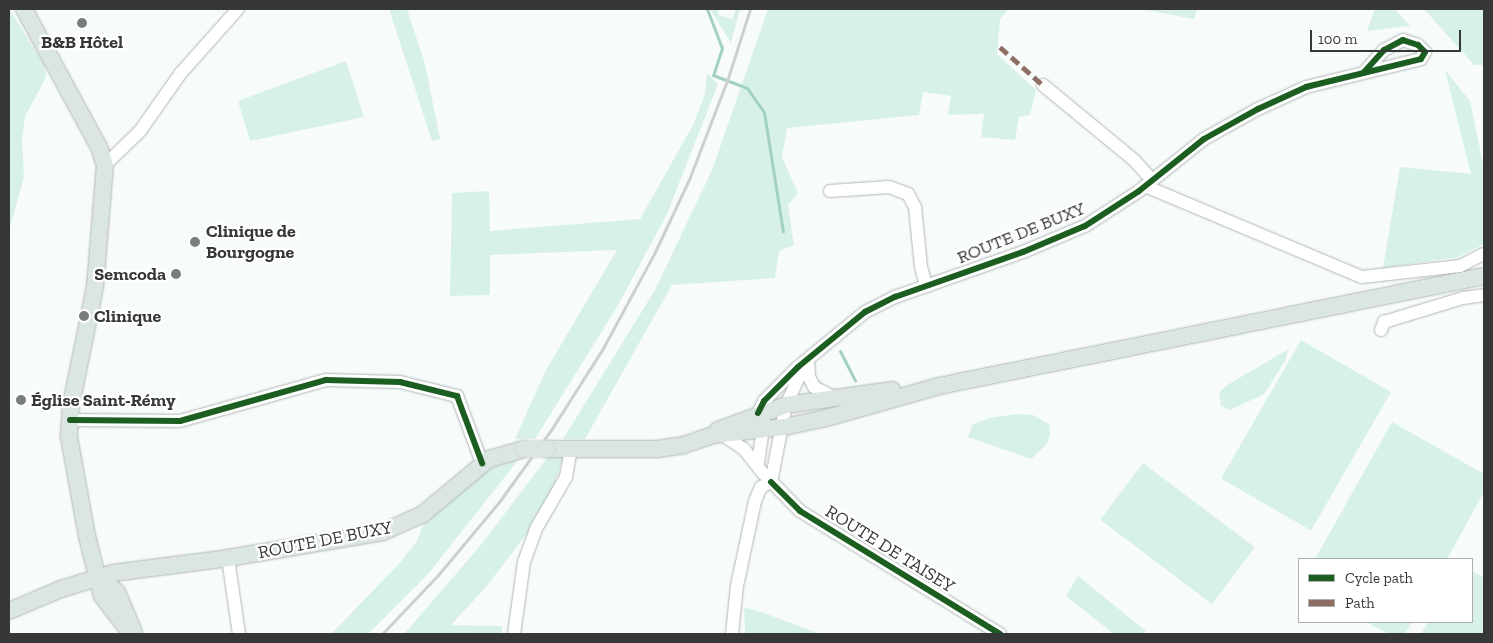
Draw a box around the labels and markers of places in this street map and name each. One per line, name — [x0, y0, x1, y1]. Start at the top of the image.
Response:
marker: B&B Hôtel — [76, 17, 88, 29]
place label: B&B Hôtel — [41, 31, 123, 53]
place label: Clinique de Bourgogne — [206, 221, 296, 264]
marker: Clinique de Bourgogne — [188, 235, 202, 249]
place label: Semcoda — [94, 263, 166, 285]
marker: Semcoda — [170, 268, 182, 280]
place label: Clinique — [94, 305, 161, 327]
marker: Clinique — [78, 310, 90, 322]
place label: Église Saint-Rémy — [31, 389, 175, 411]
marker: Église Saint-Rémy — [15, 394, 27, 406]

